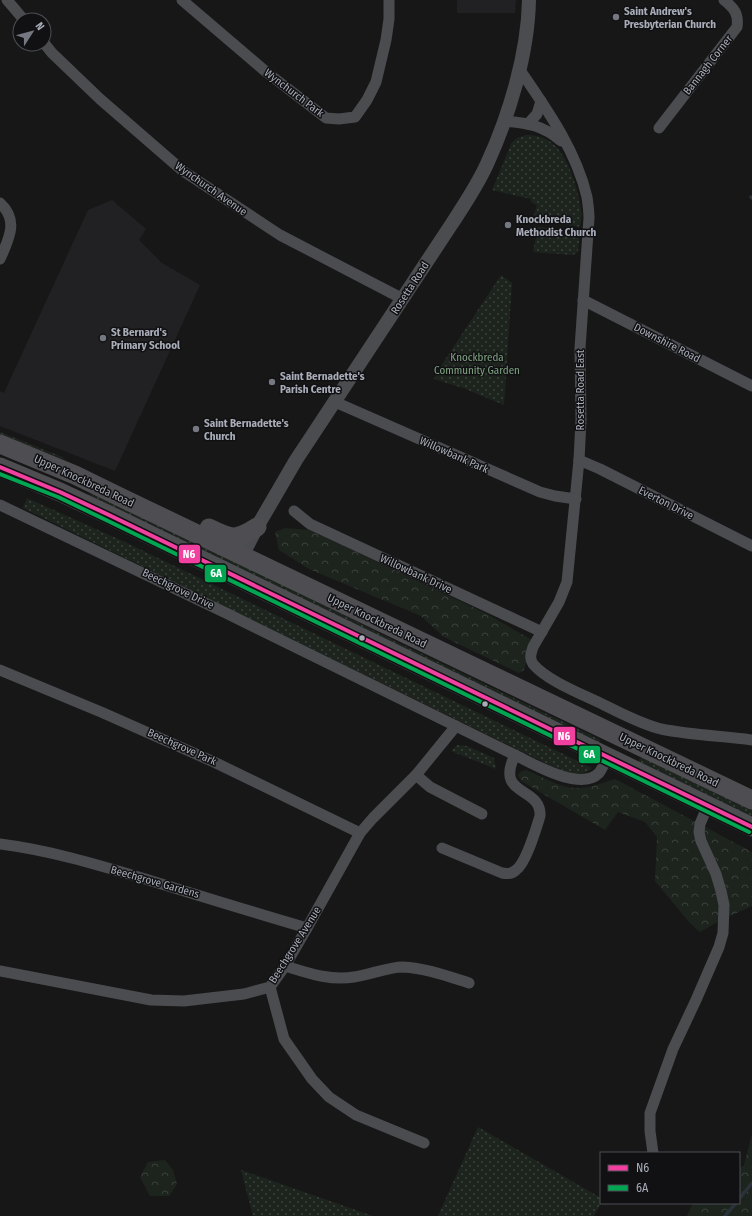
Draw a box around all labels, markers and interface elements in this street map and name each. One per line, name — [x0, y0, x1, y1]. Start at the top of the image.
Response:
place label: Saint Andrew's Presbyterian Church — [624, 5, 716, 31]
north arrow — [12, 12, 52, 52]
marker: Saint Andrew's Presbyterian Church — [611, 12, 621, 22]
text: N — [32, 20, 47, 33]
street label: Bannagh Corner — [681, 33, 735, 97]
street label: Wynchurch Park — [262, 66, 327, 120]
street label: Wynchurch Avenue — [173, 159, 249, 219]
place label: Knockbreda Methodist Church — [516, 213, 596, 239]
marker: Knockbreda Methodist Church — [503, 220, 513, 230]
street label: Rosetta Road — [388, 259, 432, 317]
street label: Downshire Road — [632, 321, 702, 365]
place label: St Bernard's Primary School — [111, 326, 181, 352]
marker: St Bernard's Primary School — [98, 333, 108, 343]
street label: Rosetta Road East — [574, 349, 587, 430]
park label: Knockbreda Community Garden — [434, 351, 520, 377]
place label: Saint Bernadette's Parish Centre — [280, 370, 365, 396]
marker: Saint Bernadette's Parish Centre — [267, 377, 277, 387]
place label: Saint Bernadette's Church — [204, 417, 289, 443]
marker: Saint Bernadette's Church — [191, 424, 201, 434]
street label: Willowbank Park — [418, 434, 491, 476]
street label: Upper Knockbreda Road — [32, 452, 136, 510]
street label: Everton Drive — [636, 484, 696, 522]
line badge: N6 — [178, 544, 201, 564]
text: N6 — [183, 548, 195, 561]
street label: Willowbank Drive — [378, 552, 454, 596]
line badge: 6A — [204, 564, 227, 583]
street label: Beechgrove Drive — [140, 566, 216, 612]
text: 6A — [210, 567, 223, 580]
street label: Upper Knockbreda Road — [325, 591, 429, 651]
unlabelled marker — [357, 633, 367, 643]
unlabelled marker — [480, 699, 490, 709]
street label: Beechgrove Park — [145, 726, 219, 768]
line badge: N6 — [553, 726, 576, 746]
text: N6 — [558, 730, 570, 743]
street label: Upper Knockbreda Road — [617, 730, 721, 790]
line badge: 6A — [578, 745, 601, 764]
text: 6A — [583, 748, 596, 761]
street label: Beechgrove Gardens — [109, 863, 201, 901]
street label: Beechgrove Avenue — [266, 904, 324, 986]
legend — [600, 1152, 740, 1204]
text: N6 — [636, 1161, 649, 1175]
text: 6A — [636, 1181, 649, 1195]

